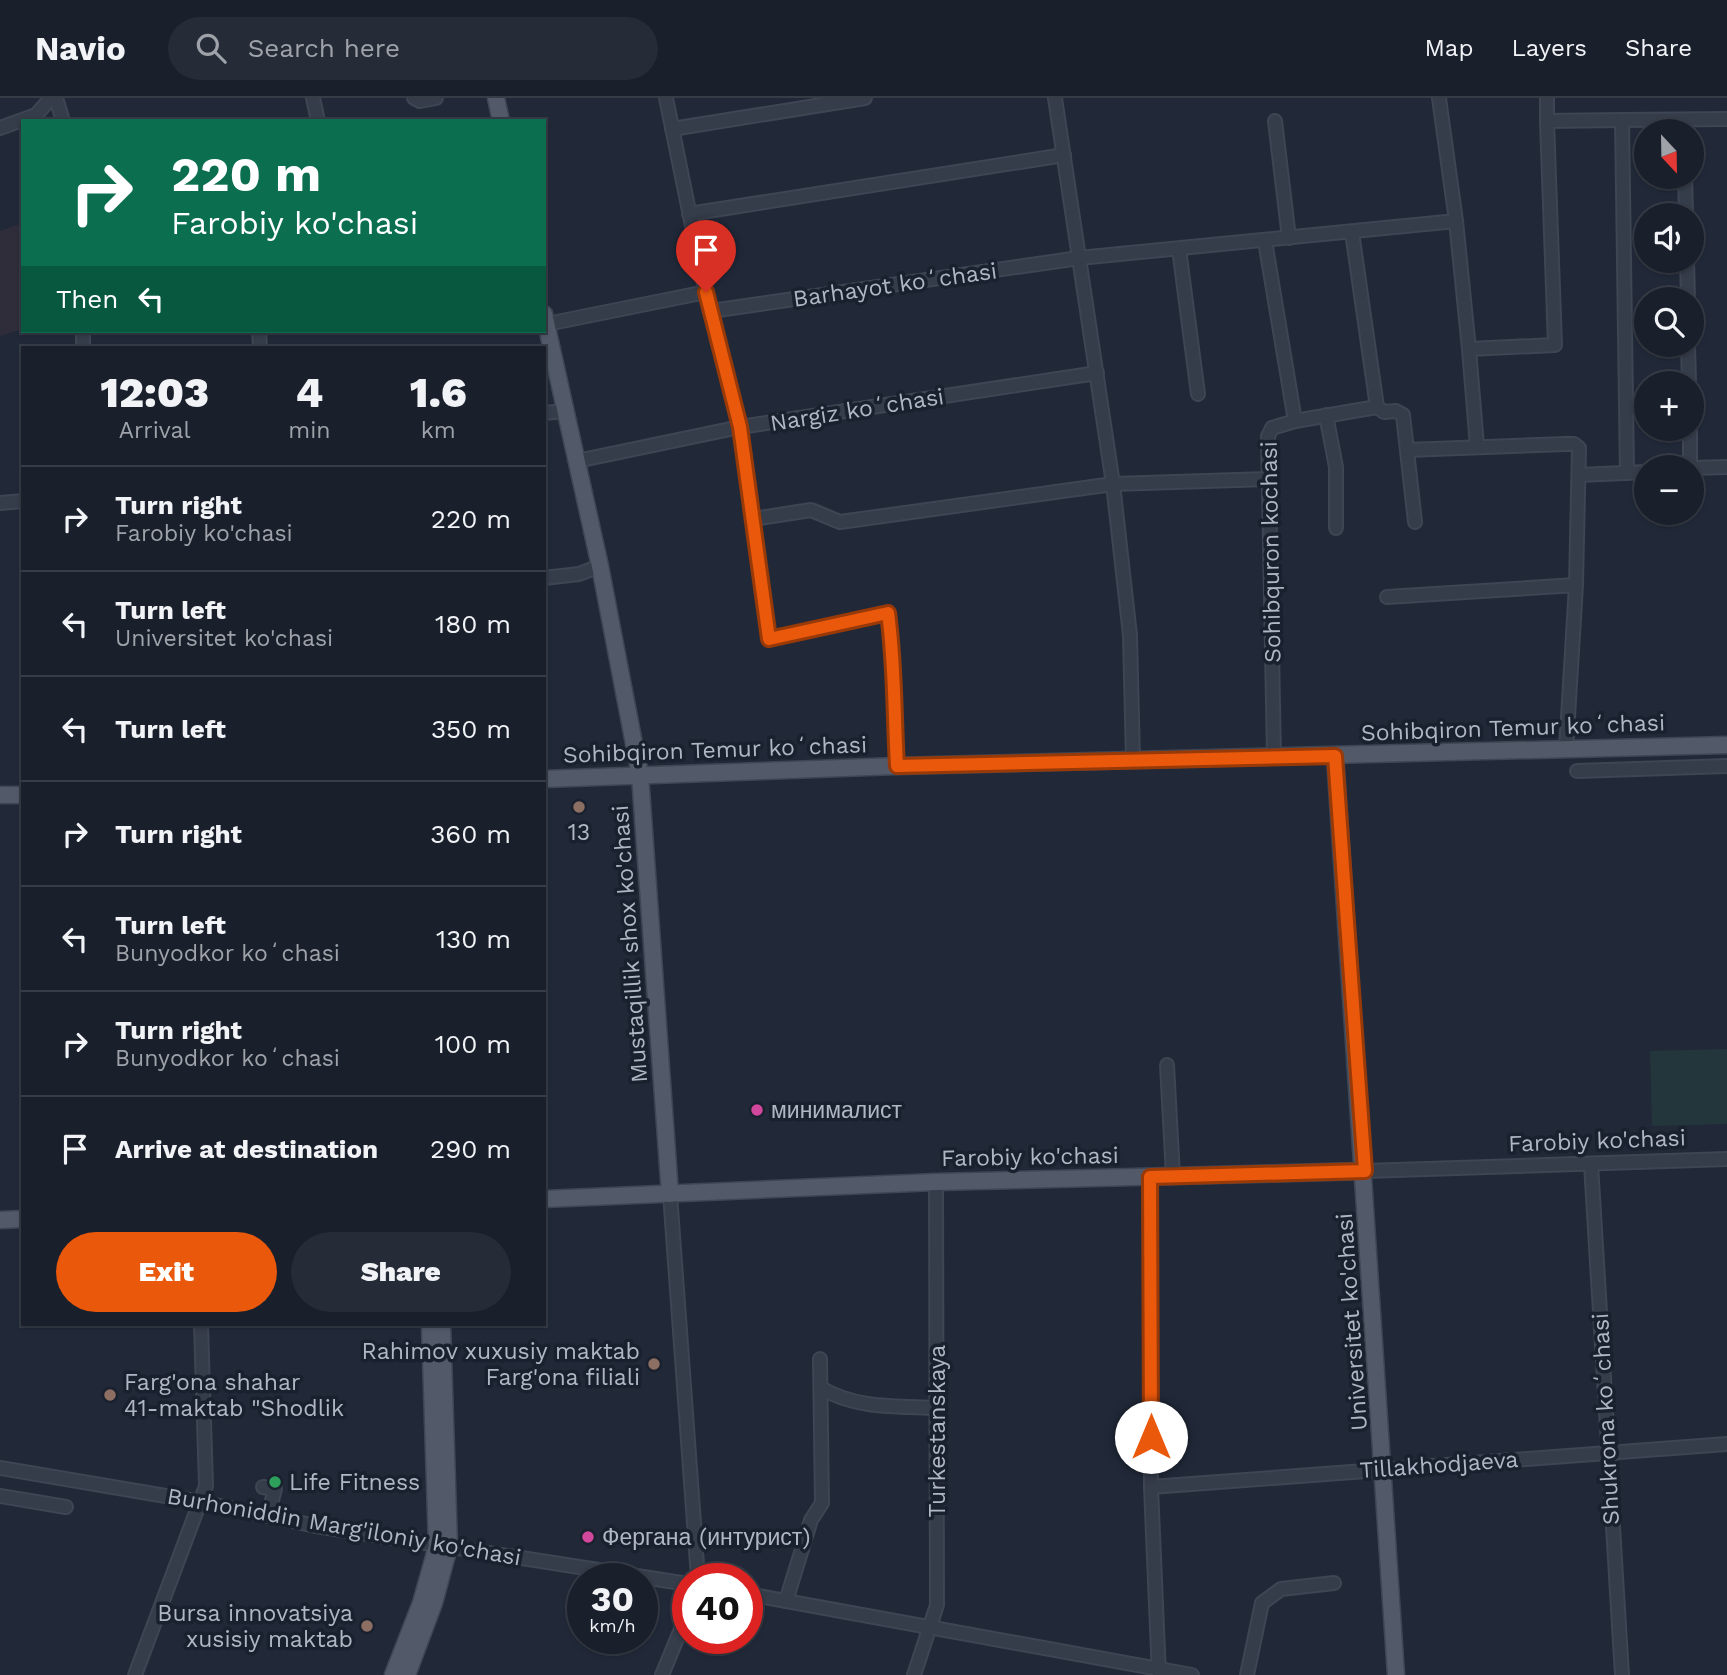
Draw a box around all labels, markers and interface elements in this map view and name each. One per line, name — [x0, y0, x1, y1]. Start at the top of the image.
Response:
search box — [168, 17, 658, 80]
text: Navio — [35, 29, 126, 68]
icon: search — [192, 29, 230, 67]
text: Search here — [248, 33, 400, 63]
text: Map — [1425, 34, 1473, 62]
text: Layers — [1511, 34, 1587, 62]
text: Share — [1625, 34, 1692, 62]
north arrow — [1634, 119, 1704, 189]
map controls — [1634, 119, 1704, 525]
text: 220 m — [171, 145, 321, 203]
icon: right — [56, 147, 147, 238]
button: sound — [1634, 203, 1704, 273]
text: Farobiy ko'chasi — [171, 204, 418, 242]
pin — [676, 220, 736, 292]
icon: arrive — [687, 231, 725, 269]
street label: Barhayot koʻchasi — [791, 257, 999, 313]
icon: left — [132, 280, 170, 318]
text: Then — [56, 284, 118, 314]
button: search — [1634, 287, 1704, 357]
text: 12:03 — [100, 368, 209, 417]
text: 4 — [296, 368, 323, 417]
text: 1.6 — [410, 368, 467, 417]
button: + — [1634, 371, 1704, 441]
street label: Nargiz koʻchasi — [768, 383, 946, 437]
text: Arrival — [119, 417, 191, 444]
text: min — [288, 417, 331, 444]
text: km — [421, 417, 456, 444]
street label: Sohibquron kochasi — [1256, 441, 1286, 663]
button: − — [1634, 455, 1704, 525]
text: Turn right — [115, 490, 242, 520]
icon: right — [56, 500, 94, 538]
text: 220 m — [431, 504, 511, 534]
text: Farobiy ko'chasi — [115, 520, 293, 547]
text: Turn left — [115, 595, 226, 625]
icon: left — [56, 605, 94, 643]
text: 180 m — [435, 609, 511, 639]
text: Universitet ko'chasi — [115, 625, 333, 652]
street label: Sohibqiron Temur koʻchasi — [1361, 709, 1665, 747]
icon: left — [56, 710, 94, 748]
text: Turn left — [115, 714, 226, 744]
text: 350 m — [431, 714, 511, 744]
street label: Sohibqiron Temur koʻchasi — [563, 731, 867, 769]
marker: 13 — [571, 799, 587, 815]
street label: Mustaqillik shox ko'chasi — [607, 804, 653, 1084]
icon: right — [56, 815, 94, 853]
text: Turn right — [115, 819, 242, 849]
text: 360 m — [430, 819, 511, 849]
place label: 13 — [568, 819, 590, 846]
text: Turn left — [115, 910, 226, 940]
icon: left — [56, 920, 94, 958]
text: 130 m — [436, 924, 511, 954]
text: Bunyodkor koʻchasi — [115, 940, 340, 967]
text: Turn right — [115, 1015, 242, 1045]
icon: right — [56, 1025, 94, 1063]
text: 100 m — [435, 1029, 511, 1059]
text: Bunyodkor koʻchasi — [115, 1045, 340, 1072]
place label: минималист — [771, 1097, 903, 1124]
marker: минималист — [749, 1102, 765, 1118]
street label: Farobiy ko'chasi — [1508, 1124, 1686, 1158]
icon: arrive — [56, 1130, 94, 1168]
text: Arrive at destination — [115, 1134, 378, 1164]
text: 290 m — [430, 1134, 511, 1164]
street label: Farobiy ko'chasi — [941, 1142, 1119, 1172]
street label: Universitet ko'chasi — [1331, 1212, 1373, 1432]
button: Exit — [56, 1232, 277, 1312]
button: Share — [291, 1232, 511, 1312]
street label: Shukrona koʻchasi — [1587, 1312, 1625, 1526]
place label: Rahimov xuxusiy maktab Farg'ona filiali — [362, 1338, 640, 1391]
street label: Turkestanskaya — [924, 1345, 951, 1517]
marker: Rahimov xuxusiy maktab Farg'ona filiali — [646, 1356, 662, 1372]
place label: Farg'ona shahar 41-maktab "Shodlik — [124, 1369, 344, 1422]
marker: Farg'ona shahar 41-maktab "Shodlik — [102, 1387, 118, 1403]
position arrow — [1114, 1400, 1188, 1474]
street label: Tillakhodjaeva — [1359, 1446, 1519, 1484]
place label: Life Fitness — [289, 1469, 420, 1496]
marker: Life Fitness — [267, 1474, 283, 1490]
street label: Burhoniddin Marg'iloniy ko'chasi — [165, 1483, 523, 1571]
place label: Фергана (интурист) — [602, 1524, 810, 1551]
marker: Фергана (интурист) — [580, 1529, 596, 1545]
speed limit sign: 40 — [672, 1563, 763, 1654]
text: 30 — [591, 1578, 634, 1620]
place label: Bursa innovatsiya xusisiy maktab — [157, 1600, 353, 1653]
text: km/h — [589, 1615, 636, 1636]
marker: Bursa innovatsiya xusisiy maktab — [359, 1618, 375, 1634]

